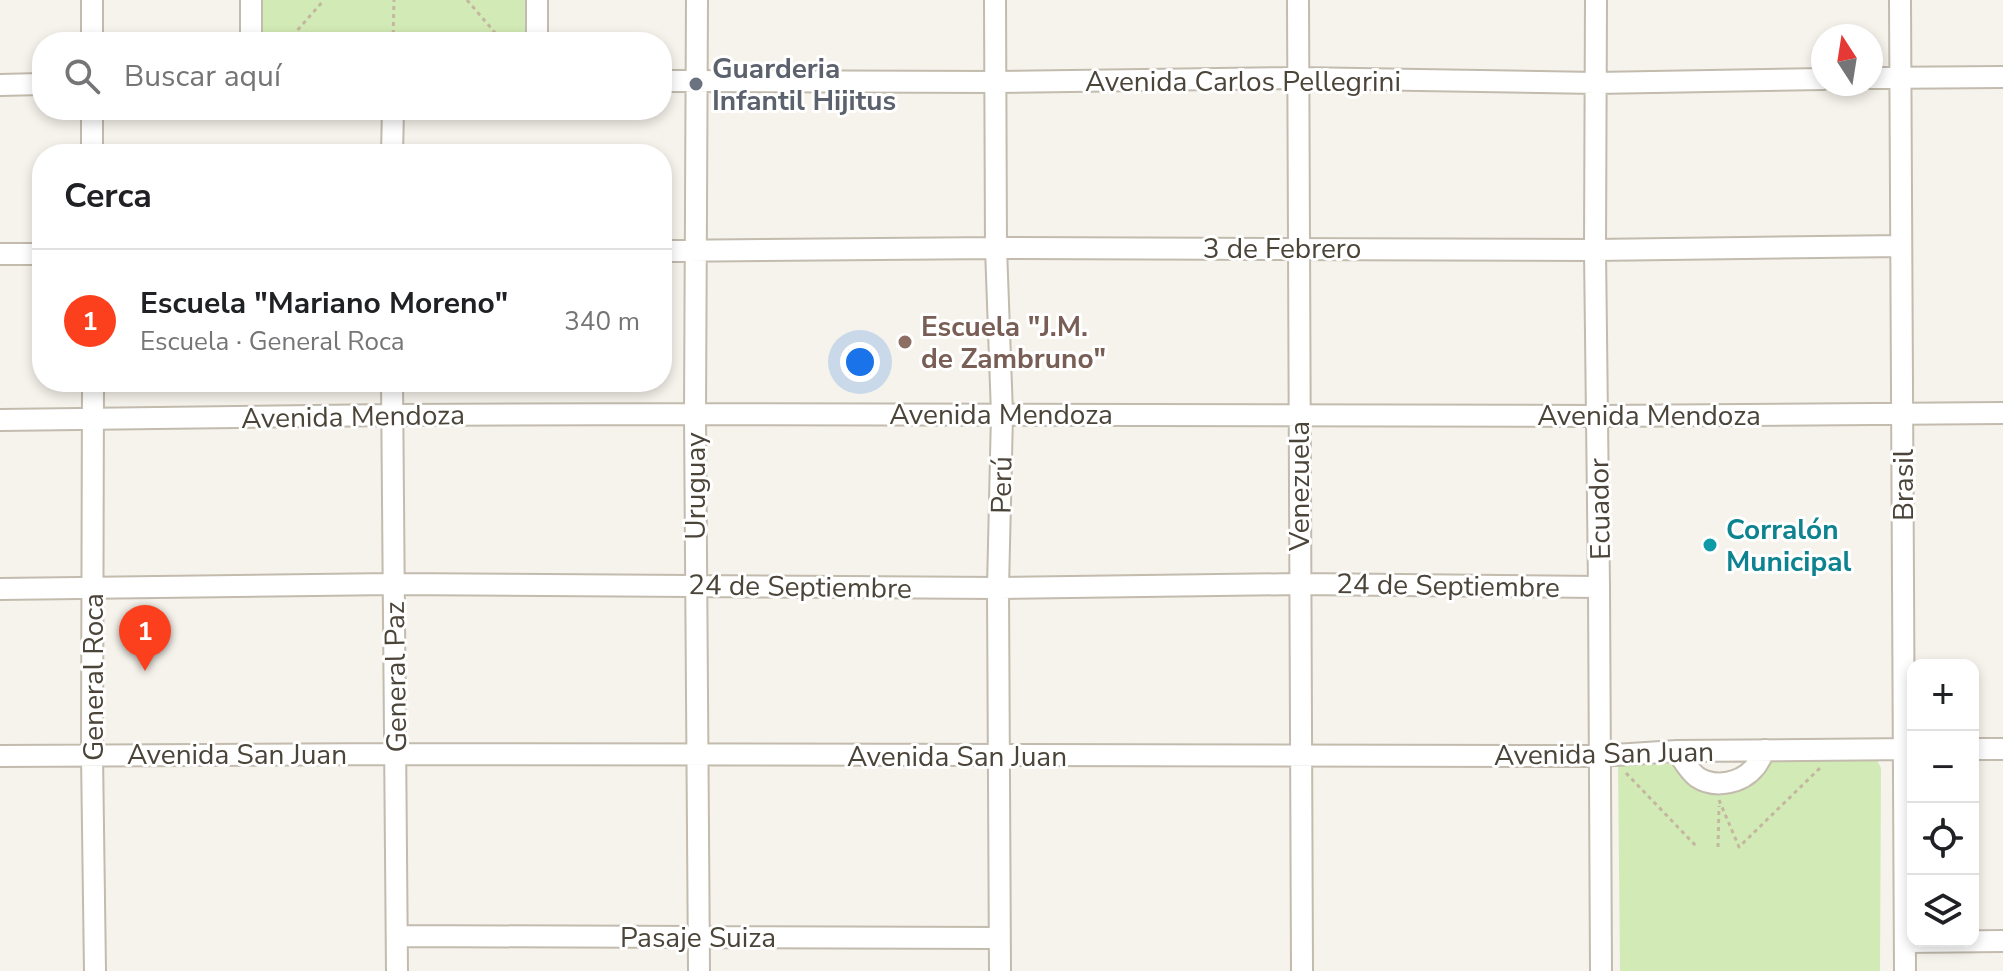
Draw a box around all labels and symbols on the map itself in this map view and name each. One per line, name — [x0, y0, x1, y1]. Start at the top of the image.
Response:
north arrow — [1811, 24, 1883, 96]
place label: Guarderia Infantil Hijitus — [712, 50, 896, 120]
street label: Avenida Carlos Pellegrini — [1085, 63, 1401, 101]
marker: Guarderia Infantil Hijitus — [687, 75, 705, 93]
street label: 3 de Febrero — [1203, 230, 1361, 268]
place label: Escuela "J.M. de Zambruno" — [921, 308, 1106, 378]
marker: Escuela "J.M. de Zambruno" — [896, 333, 914, 351]
your location — [840, 342, 880, 382]
street label: Avenida Mendoza — [241, 396, 465, 438]
street label: Avenida Mendoza — [889, 396, 1113, 434]
street label: Avenida Mendoza — [1537, 397, 1761, 435]
street label: Venezuela — [1281, 421, 1319, 552]
street label: Uruguay — [677, 432, 715, 540]
street label: Brasil — [1885, 448, 1923, 521]
street label: Perú — [982, 456, 1022, 514]
street label: Ecuador — [1580, 458, 1620, 560]
place label: Corralón Municipal — [1726, 511, 1852, 581]
marker: Corralón Municipal — [1701, 536, 1719, 554]
street label: 24 de Septiembre — [1336, 565, 1560, 607]
street label: 24 de Septiembre — [688, 566, 912, 608]
street label: General Roca — [75, 593, 113, 761]
street label: General Paz — [376, 601, 416, 753]
pin: 1 — [119, 605, 171, 671]
street label: Avenida San Juan — [1494, 733, 1714, 775]
street label: Avenida San Juan — [127, 736, 347, 774]
street label: Avenida San Juan — [847, 738, 1067, 776]
street label: Pasaje Suiza — [620, 919, 776, 957]

